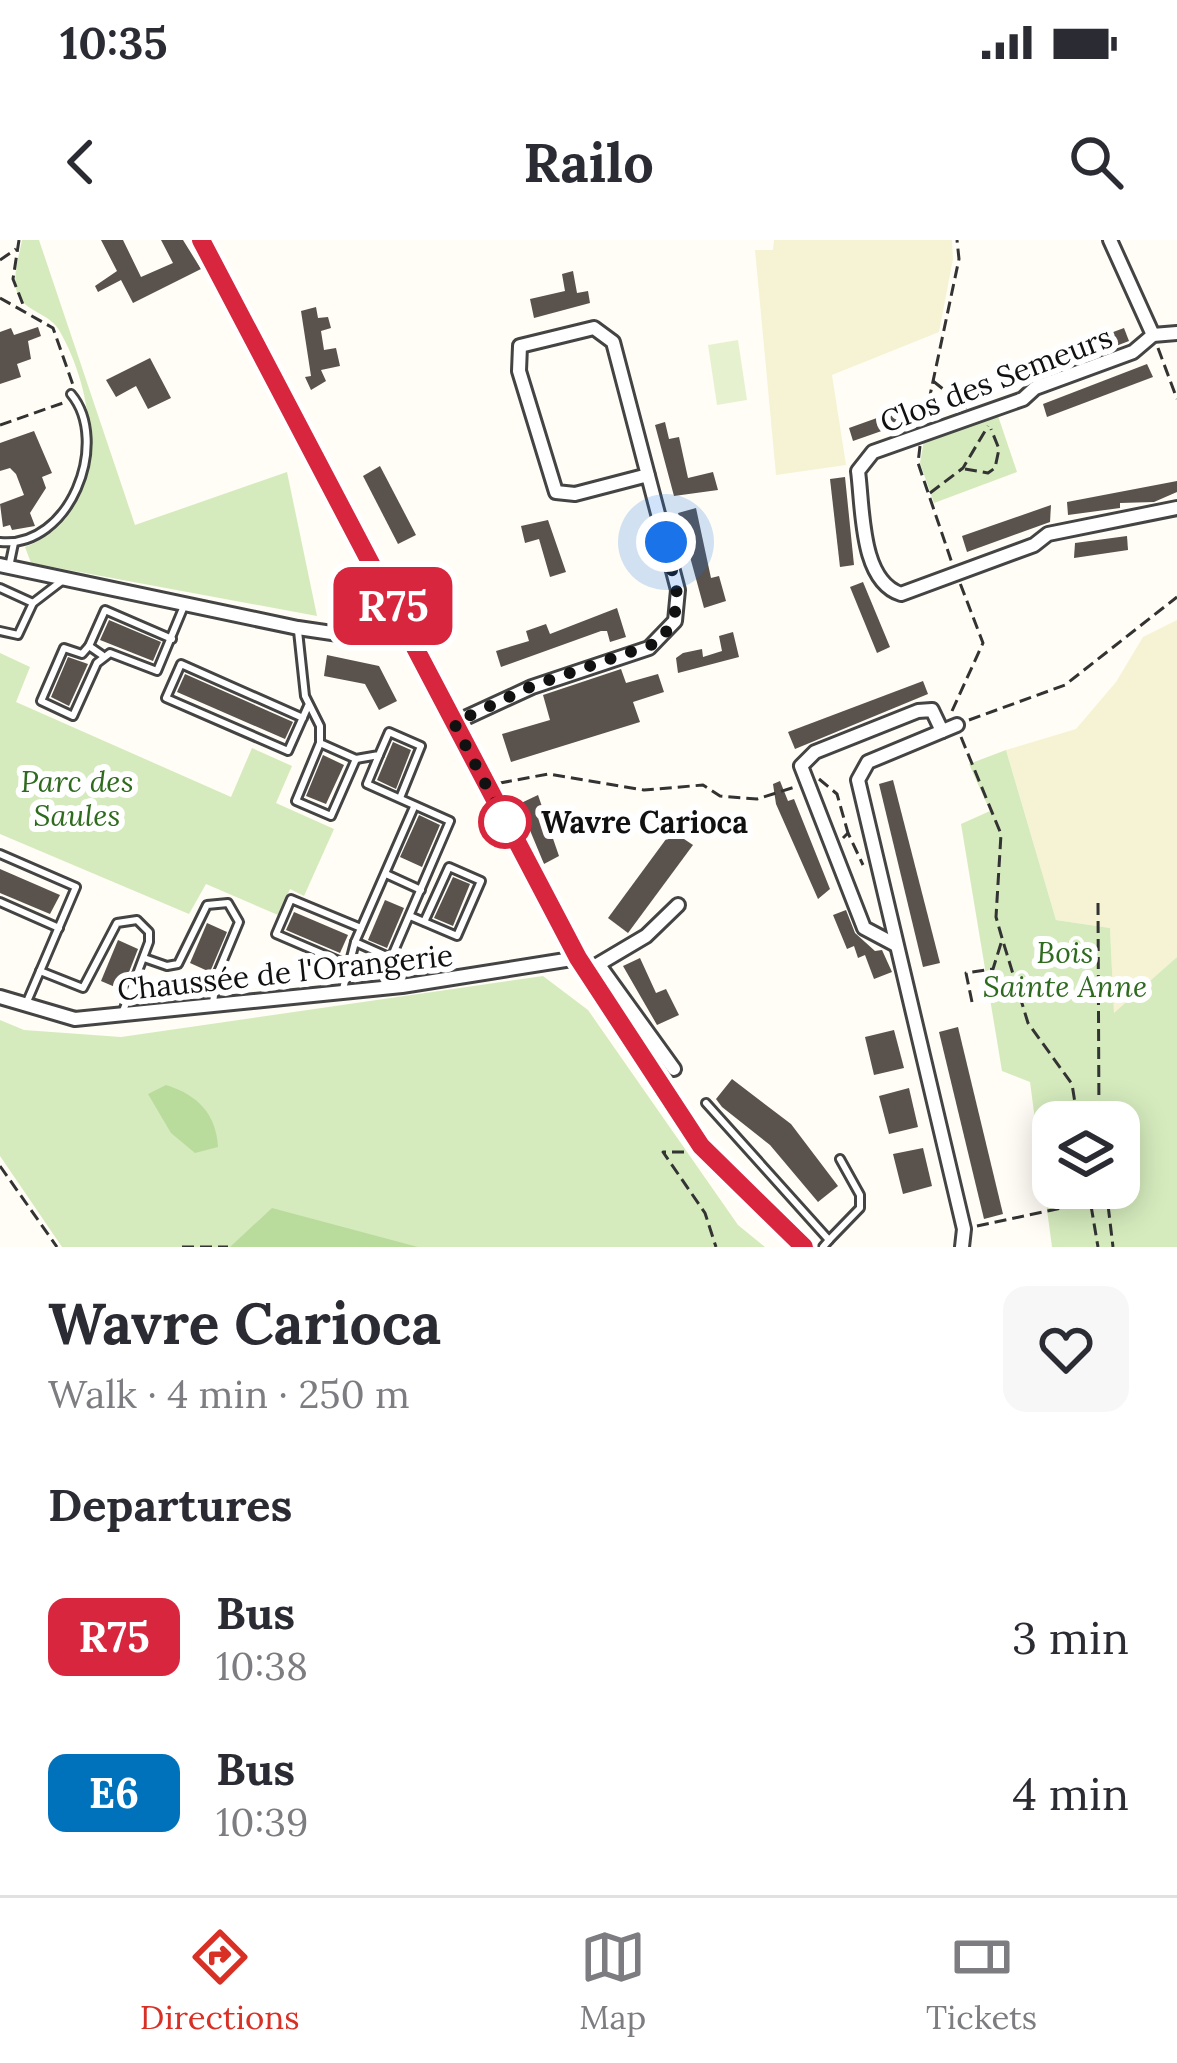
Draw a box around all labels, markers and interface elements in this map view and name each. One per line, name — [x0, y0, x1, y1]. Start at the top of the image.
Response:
text: 10:35 — [60, 14, 168, 71]
text: Railo — [523, 128, 654, 197]
icon: back — [48, 129, 114, 195]
icon: search — [1063, 129, 1129, 195]
street label: Clos des Semeurs — [875, 317, 1117, 441]
your location — [636, 512, 696, 572]
line badge: R75 — [324, 567, 462, 645]
text: R75 — [357, 579, 429, 633]
park label: Parc des Saules — [20, 762, 134, 834]
marker: Wavre Carioca — [480, 797, 530, 847]
place label: Wavre Carioca — [541, 803, 748, 841]
park label: Bois Sainte Anne — [983, 933, 1147, 1005]
street label: Chaussée de l'Orangerie — [115, 935, 455, 1010]
map controls — [1032, 1101, 1140, 1209]
button: layers — [1032, 1101, 1140, 1209]
button: heart — [1003, 1286, 1129, 1412]
text: Wavre Carioca — [48, 1287, 441, 1360]
text: Walk · 4 min · 250 m — [48, 1369, 410, 1419]
text: Departures — [48, 1476, 292, 1533]
text: Bus — [216, 1584, 295, 1641]
text: 3 min — [1012, 1609, 1129, 1666]
text: R75 — [78, 1610, 150, 1664]
text: 10:38 — [216, 1641, 308, 1691]
text: Bus — [216, 1740, 295, 1797]
text: 4 min — [1013, 1765, 1129, 1822]
text: E6 — [89, 1766, 139, 1820]
text: 10:39 — [216, 1797, 308, 1847]
tab: Directions — [140, 1924, 300, 2038]
tab: Map — [579, 1924, 646, 2038]
tab: Tickets — [926, 1924, 1037, 2038]

